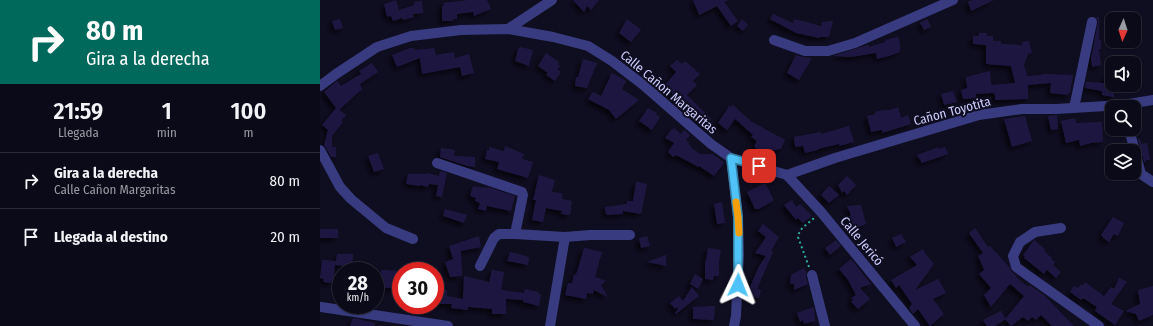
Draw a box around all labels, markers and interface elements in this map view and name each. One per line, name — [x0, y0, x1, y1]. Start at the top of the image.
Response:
north arrow — [1105, 12, 1141, 48]
map controls — [1105, 12, 1141, 180]
text: 80 m — [86, 14, 143, 47]
icon: right — [20, 16, 72, 68]
street label: Calle Cañon Margaritas — [618, 47, 721, 137]
text: Gira a la derecha — [86, 48, 210, 70]
button: sound — [1105, 56, 1141, 92]
street label: Cañon Toyotita — [912, 94, 992, 128]
text: 21:59 — [54, 97, 103, 125]
text: 1 — [162, 97, 172, 125]
text: 100 — [231, 97, 266, 125]
button: search — [1105, 100, 1141, 136]
text: Llegada — [58, 125, 99, 140]
text: min — [157, 125, 177, 140]
text: m — [243, 125, 253, 140]
button: layers — [1105, 144, 1141, 180]
pin — [742, 149, 776, 183]
icon: arrive — [748, 155, 770, 177]
text: Gira a la derecha — [54, 164, 158, 182]
icon: right — [20, 170, 42, 192]
text: 80 m — [270, 172, 300, 190]
text: Calle Cañon Margaritas — [54, 182, 175, 197]
street label: Calle Jericó — [837, 214, 887, 269]
icon: arrive — [20, 226, 42, 248]
text: Llegada al destino — [54, 228, 168, 246]
text: 20 m — [271, 228, 300, 246]
speed limit sign: 30 — [392, 262, 444, 314]
position arrow — [717, 264, 759, 306]
text: 28 — [348, 271, 368, 295]
text: km/h — [347, 292, 369, 304]

